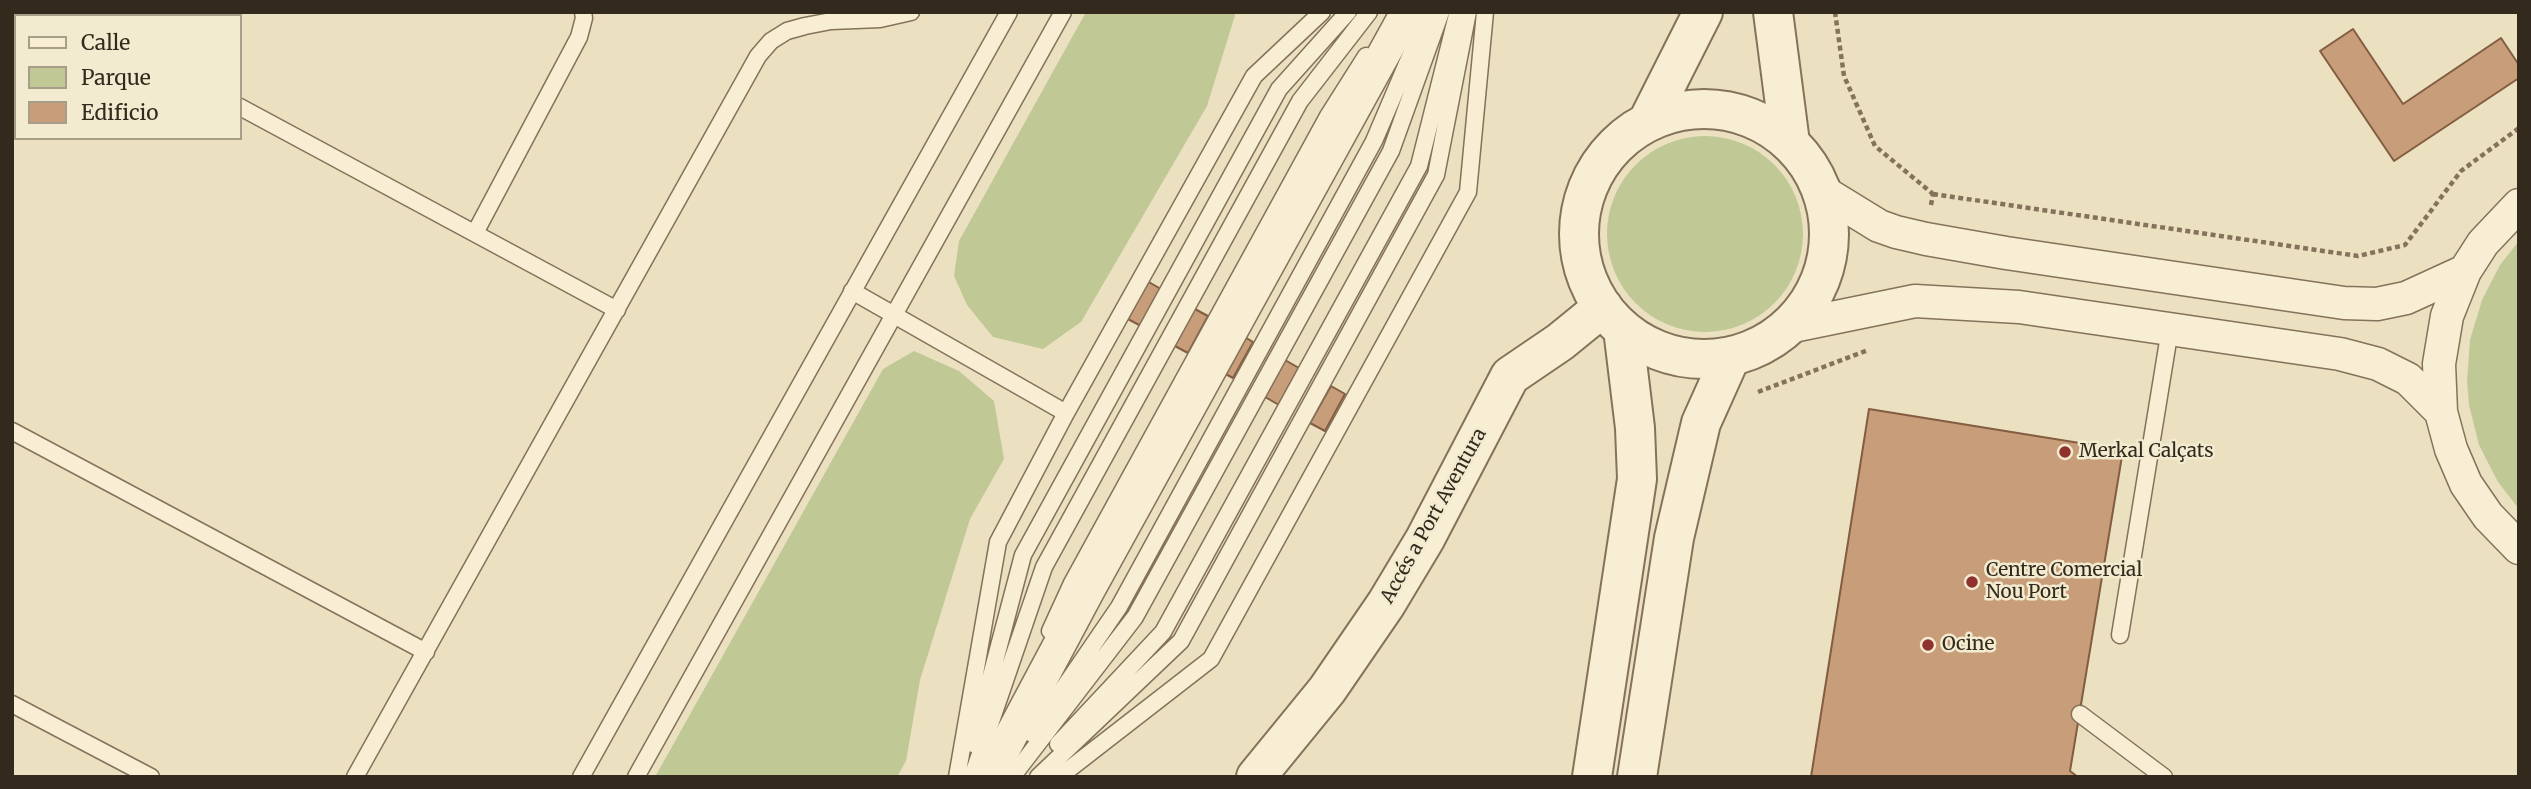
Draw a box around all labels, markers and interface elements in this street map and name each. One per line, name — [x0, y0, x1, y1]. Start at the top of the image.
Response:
legend — [14, 14, 242, 140]
text: Calle — [81, 29, 130, 56]
text: Parque — [81, 64, 151, 91]
text: Edificio — [81, 99, 158, 126]
street label: Accés a Port Aventura — [1376, 424, 1492, 608]
place label: Merkal Calçats — [2079, 441, 2213, 463]
marker: Merkal Calçats — [2057, 444, 2073, 460]
place label: Centre Comercial Nou Port — [1986, 560, 2142, 604]
marker: Centre Comercial Nou Port — [1964, 574, 1980, 590]
place label: Ocine — [1942, 634, 1994, 656]
marker: Ocine — [1920, 637, 1936, 653]

